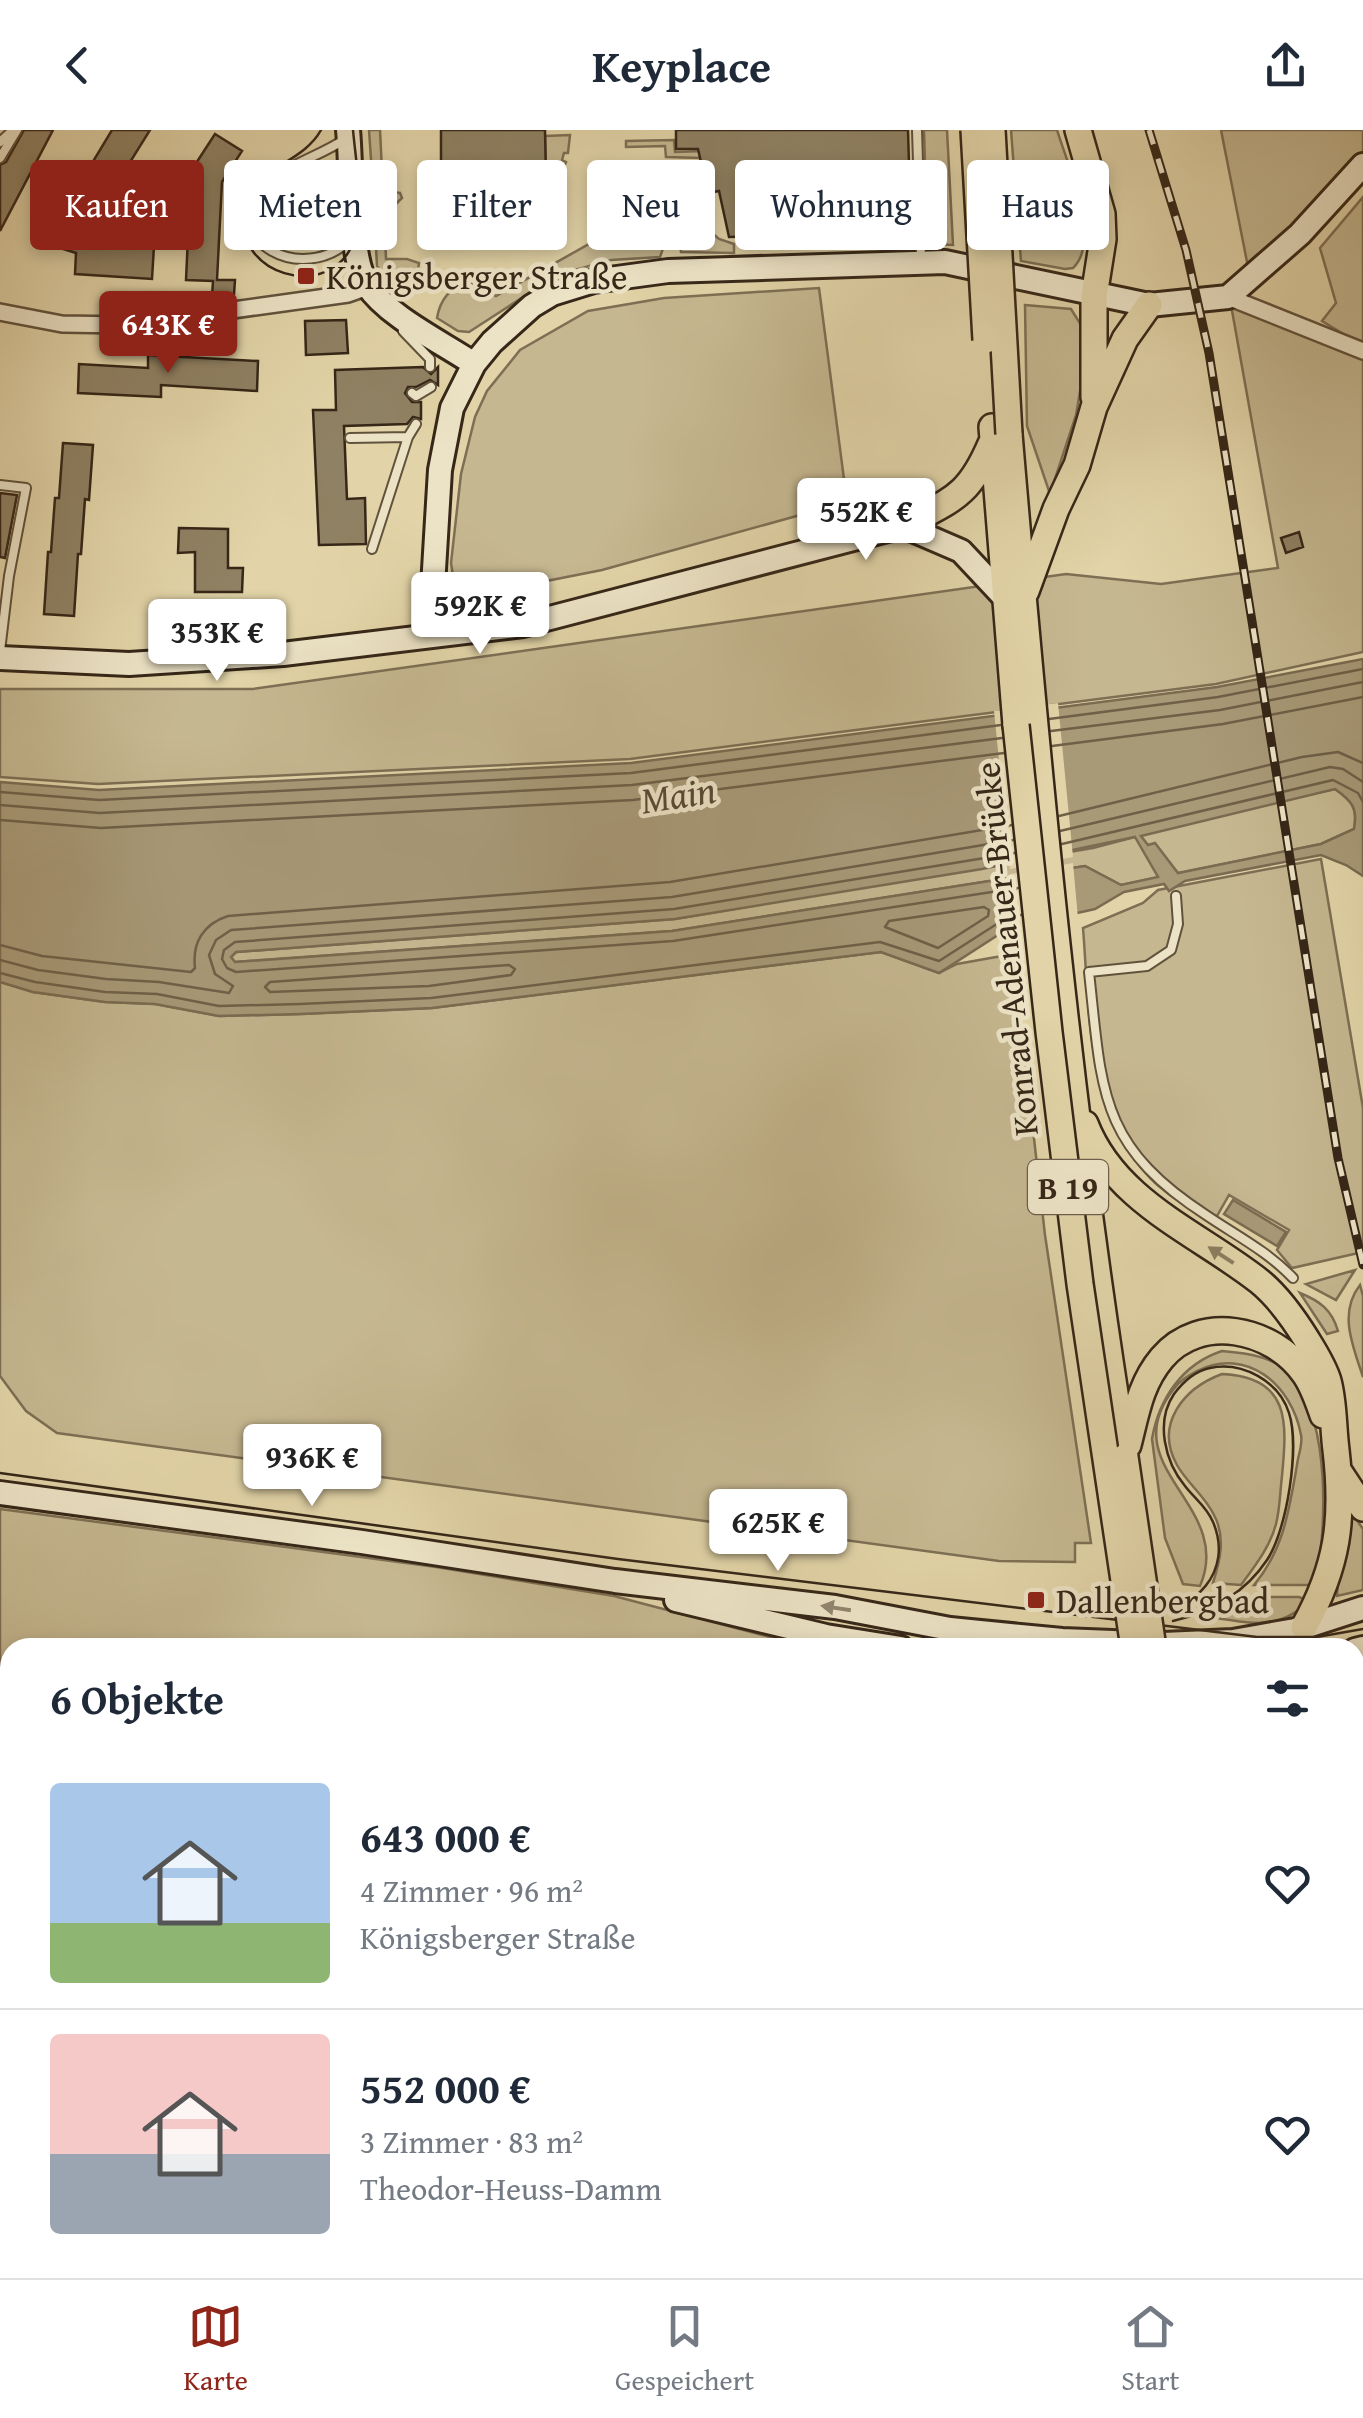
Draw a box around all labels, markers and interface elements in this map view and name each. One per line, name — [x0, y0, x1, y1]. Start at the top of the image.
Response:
text: Keyplace — [592, 33, 771, 98]
icon: back — [50, 38, 105, 93]
icon: share — [1258, 38, 1313, 93]
chip: Kaufen — [30, 160, 204, 250]
chip: Mieten — [224, 160, 397, 250]
chip: Filter — [417, 160, 567, 250]
chip: Neu — [587, 160, 715, 250]
chip: Wohnung — [735, 160, 947, 250]
chip: Haus — [967, 160, 1109, 250]
place label: Königsberger Straße — [326, 251, 627, 302]
marker: Königsberger Straße — [295, 265, 317, 287]
pin: 643K € — [87, 291, 249, 376]
text: 643K € — [121, 300, 215, 347]
pin: 552K € — [785, 478, 947, 563]
text: 552K € — [819, 487, 913, 534]
pin: 592K € — [399, 572, 561, 657]
text: 592K € — [433, 581, 527, 628]
pin: 353K € — [136, 599, 298, 684]
text: 353K € — [170, 608, 264, 655]
water label: Main — [637, 760, 719, 828]
street label: Konrad-Adenauer-Brücke — [961, 760, 1051, 1138]
road number: B 19 — [1028, 1160, 1108, 1214]
one-way arrow — [1207, 1246, 1235, 1264]
pin: 936K € — [231, 1424, 393, 1509]
text: 936K € — [265, 1433, 359, 1480]
pin: 625K € — [697, 1489, 859, 1574]
text: 625K € — [731, 1498, 825, 1545]
place label: Dallenbergbad — [1056, 1575, 1270, 1626]
marker: Dallenbergbad — [1025, 1589, 1047, 1611]
one-way arrow — [820, 1599, 851, 1615]
text: 6 Objekte — [50, 1668, 224, 1729]
icon: filters — [1260, 1671, 1315, 1726]
text: 643 000 € — [360, 1806, 531, 1867]
icon: home — [130, 1823, 250, 1943]
icon: heart — [1260, 1856, 1315, 1911]
text: 4 Zimmer · 96 m² — [360, 1867, 583, 1914]
text: Königsberger Straße — [360, 1914, 635, 1961]
text: 552 000 € — [360, 2057, 531, 2118]
icon: home — [130, 2074, 250, 2194]
icon: heart — [1260, 2107, 1315, 2162]
text: 3 Zimmer · 83 m² — [360, 2118, 583, 2165]
text: Theodor-Heuss-Damm — [360, 2165, 662, 2212]
tab: Karte — [184, 2299, 248, 2400]
tab: Gespeichert — [615, 2299, 754, 2400]
tab: Start — [1121, 2299, 1179, 2400]

